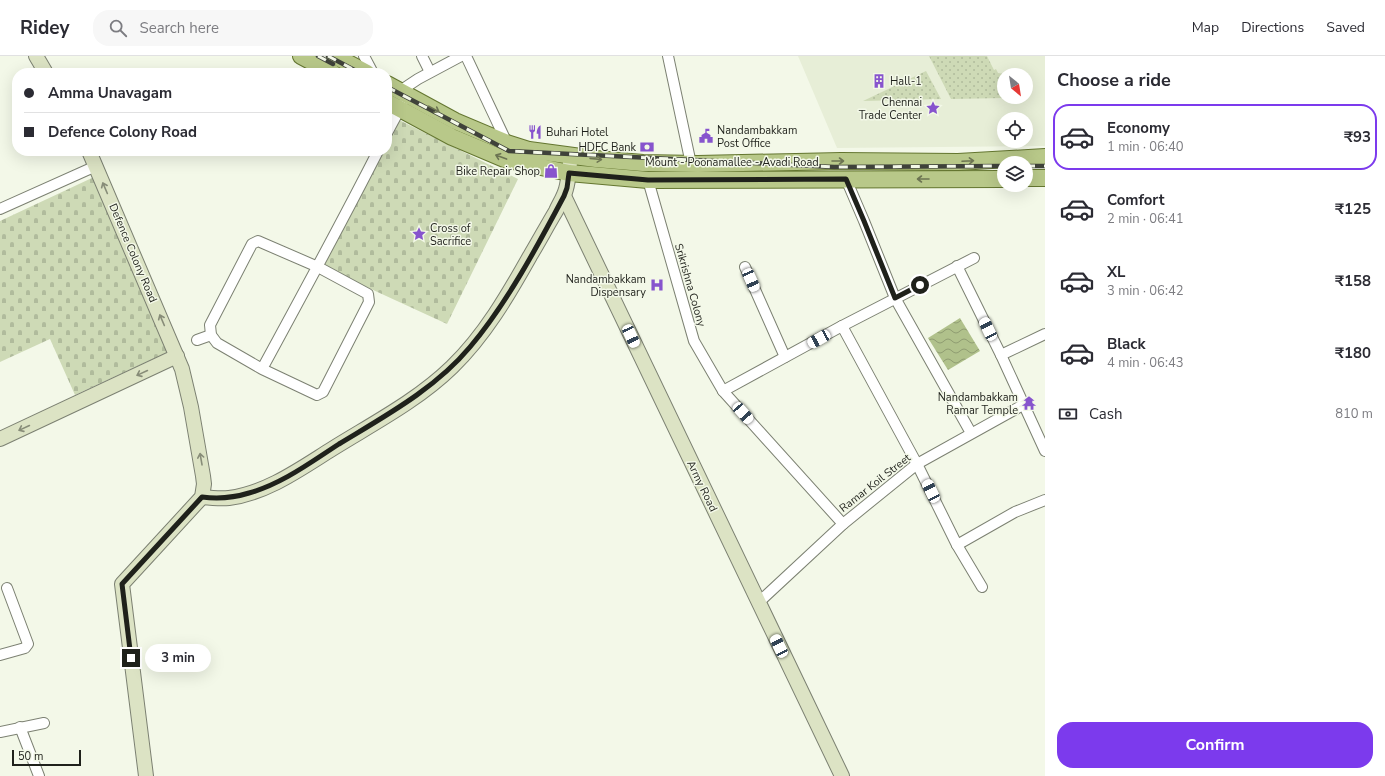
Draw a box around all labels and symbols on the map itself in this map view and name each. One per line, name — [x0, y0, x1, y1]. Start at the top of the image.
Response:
north arrow — [997, 68, 1033, 104]
building icon: Hall-1 — [871, 73, 887, 89]
place label: Hall-1 — [890, 74, 922, 89]
place label: Chennai Trade Center — [859, 95, 922, 123]
place icon: Chennai Trade Center — [925, 100, 941, 116]
one-way arrow — [427, 106, 439, 113]
place label: Nandambakkam Post Office — [717, 123, 797, 151]
restaurant icon: Buhari Hotel — [527, 124, 543, 140]
place label: Buhari Hotel — [546, 125, 609, 140]
public building icon: Nandambakkam Post Office — [698, 128, 714, 144]
bank icon: HDFC Bank — [639, 139, 655, 155]
place label: HDFC Bank — [578, 140, 636, 155]
one-way arrow — [496, 153, 508, 161]
street label: Mount - Poonamallee - Avadi Road — [645, 155, 819, 170]
one-way arrow — [589, 156, 602, 163]
one-way arrow — [831, 157, 844, 165]
one-way arrow — [961, 158, 974, 165]
shop icon: Bike Repair Shop — [543, 163, 559, 179]
place label: Bike Repair Shop — [456, 164, 540, 179]
one-way arrow — [917, 175, 930, 183]
one-way arrow — [101, 182, 108, 194]
street label: Defence Colony Road — [105, 201, 161, 305]
place label: Cross of Sacrifice — [430, 221, 471, 249]
place icon: Cross of Sacrifice — [411, 226, 427, 242]
street label: Srikrishna Colony — [671, 242, 709, 329]
car — [741, 267, 761, 293]
place label: Nandambakkam Dispensary — [566, 272, 646, 300]
route start — [911, 276, 929, 294]
hospital icon: Nandambakkam Dispensary — [649, 277, 665, 293]
one-way arrow — [157, 315, 165, 327]
car — [977, 316, 999, 342]
car — [620, 323, 642, 349]
car — [806, 328, 832, 350]
one-way arrow — [136, 369, 148, 377]
place label: Nandambakkam Ramar Temple — [938, 390, 1018, 418]
temple icon: Nandambakkam Ramar Temple — [1021, 395, 1037, 411]
car — [731, 400, 755, 426]
one-way arrow — [18, 425, 30, 432]
street label: Ramar Koil Street — [836, 450, 914, 516]
one-way arrow — [196, 453, 204, 466]
street label: Army Road — [683, 458, 721, 514]
car — [920, 478, 942, 504]
car — [768, 633, 790, 659]
callout: 3 min — [145, 644, 211, 672]
route end — [122, 649, 140, 667]
scale bar — [12, 748, 81, 767]

